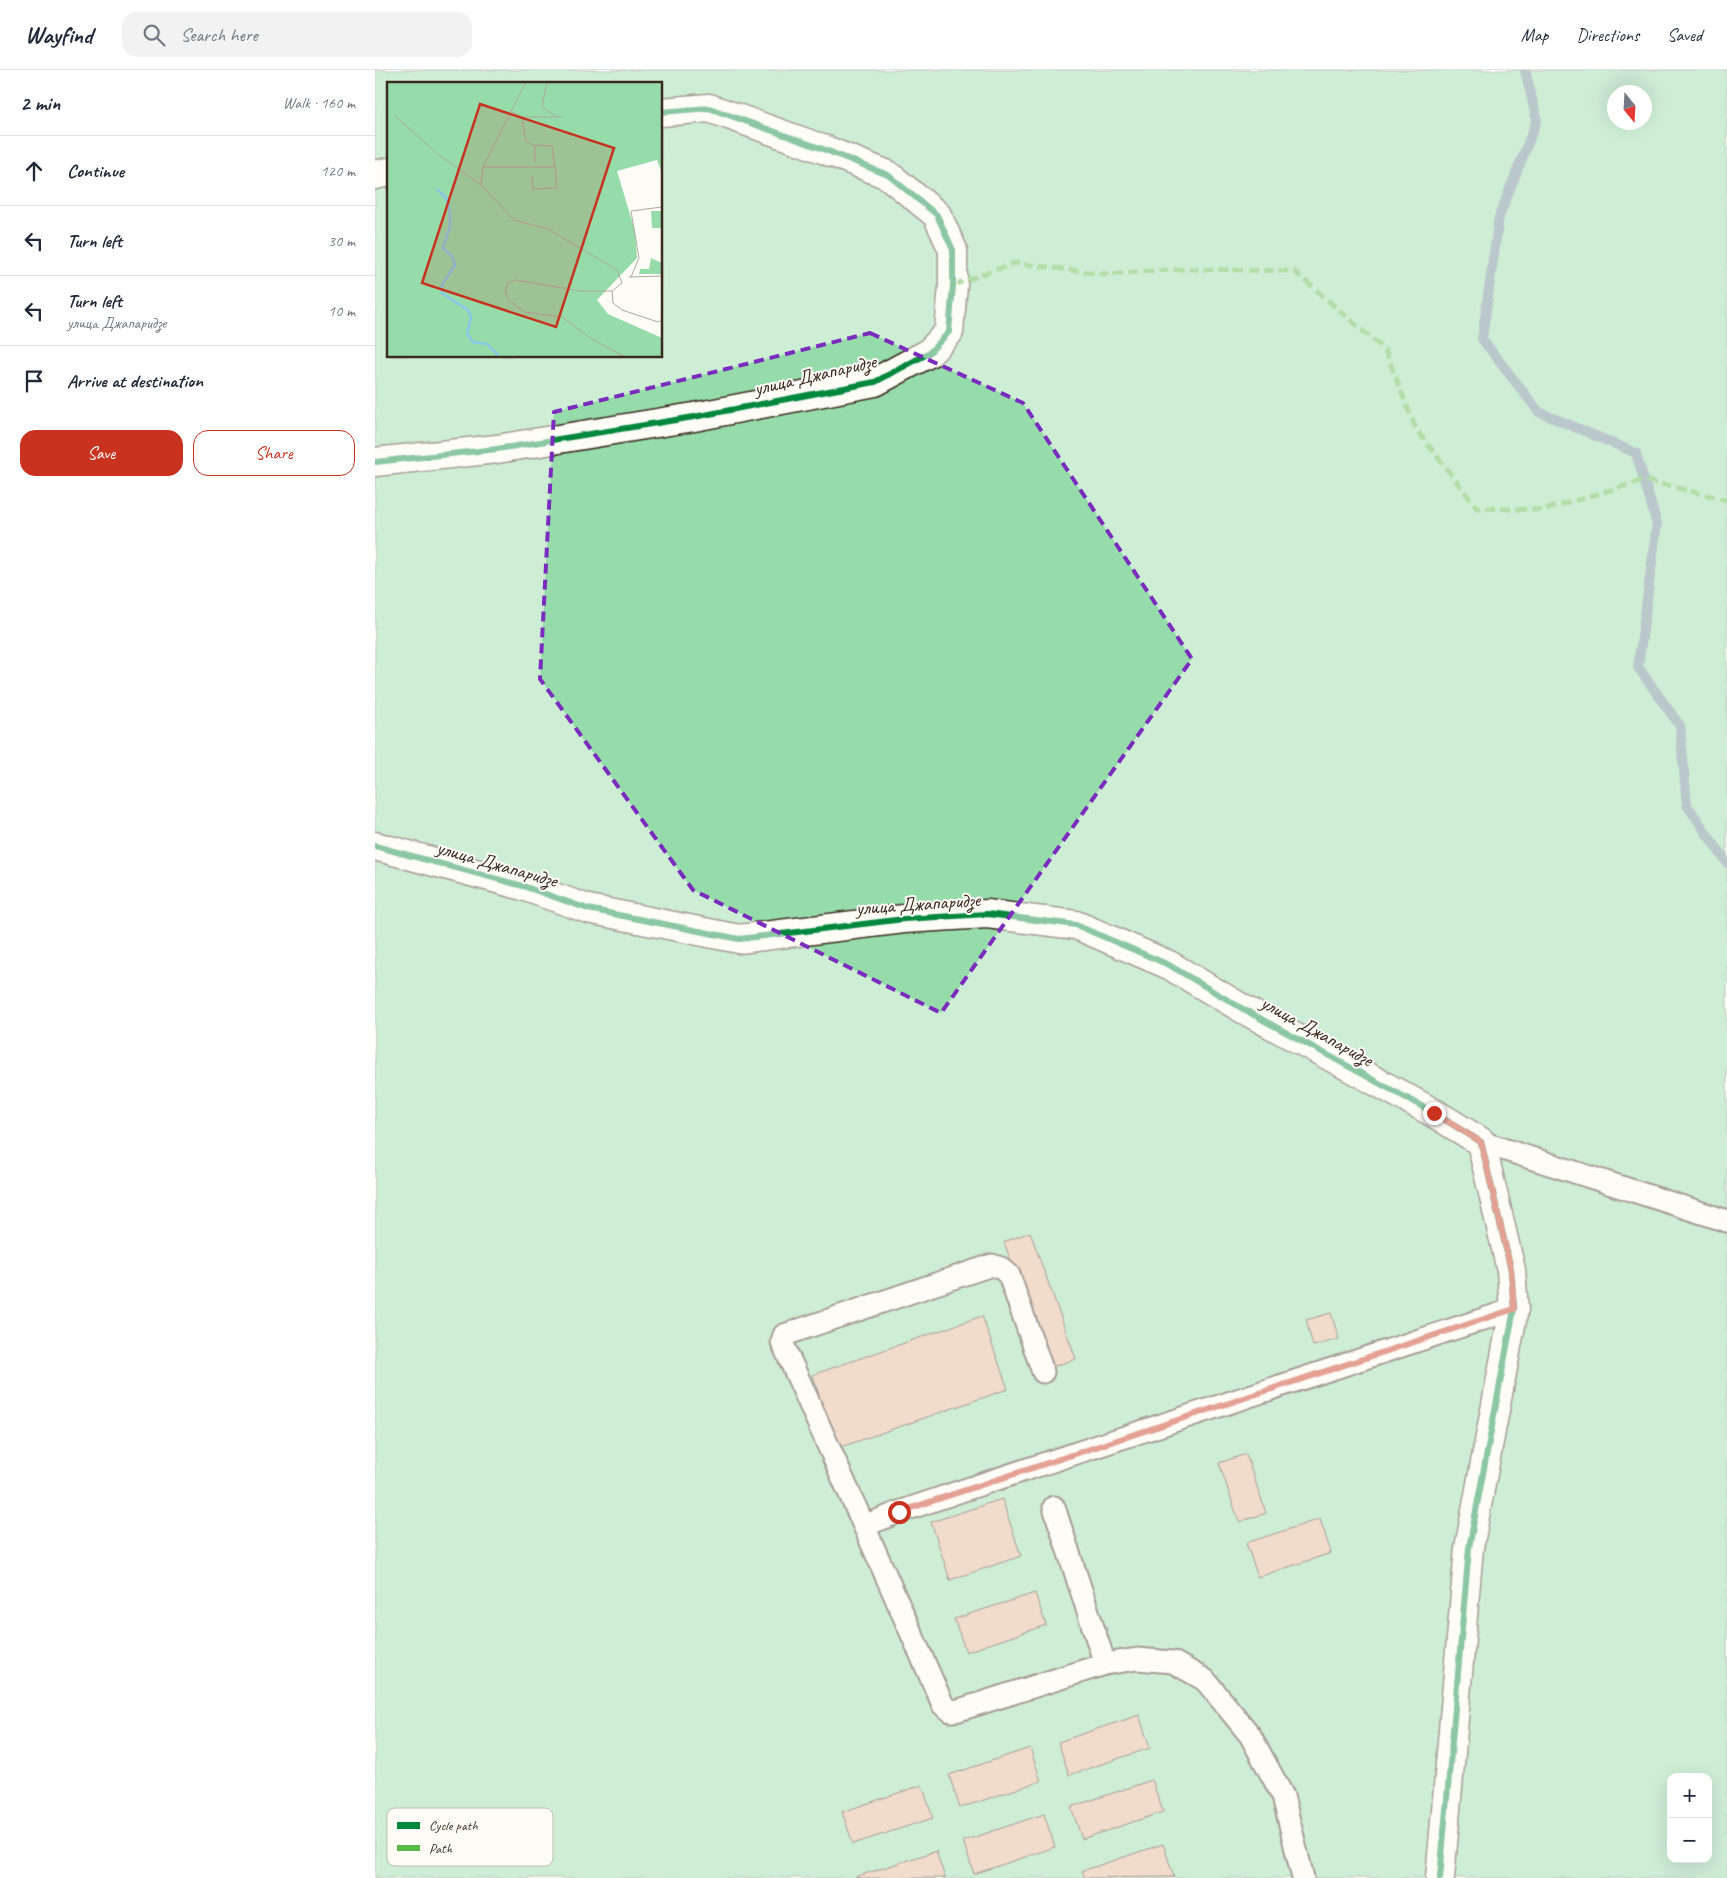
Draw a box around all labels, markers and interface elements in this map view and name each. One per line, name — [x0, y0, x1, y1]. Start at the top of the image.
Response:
search box — [122, 12, 472, 57]
text: Wayfind — [25, 20, 92, 50]
icon: search — [140, 21, 168, 49]
text: Search here — [180, 23, 258, 47]
text: Map — [1521, 24, 1548, 46]
text: Directions — [1576, 24, 1639, 46]
text: Saved — [1667, 24, 1702, 46]
inset map — [387, 82, 663, 358]
north arrow — [1607, 85, 1652, 130]
text: 2 min — [20, 90, 60, 116]
text: Walk · 160 m — [283, 93, 355, 113]
icon: ahead — [20, 157, 48, 185]
text: Continue — [67, 159, 124, 183]
text: 120 m — [321, 161, 355, 181]
icon: left — [20, 227, 48, 255]
text: Turn left — [67, 229, 122, 253]
text: 30 m — [328, 231, 355, 251]
text: Turn left — [67, 289, 122, 313]
icon: left — [20, 297, 48, 325]
text: 10 m — [328, 301, 355, 321]
text: улица Джапаридзе — [67, 313, 167, 333]
street label: улица Джапаридзе — [751, 348, 880, 402]
icon: arrive — [20, 367, 48, 395]
text: Arrive at destination — [67, 369, 203, 393]
button: Save — [20, 430, 183, 476]
button: Share — [193, 430, 355, 476]
street label: улица Джапаридзе — [432, 835, 562, 895]
street label: улица Джапаридзе — [854, 887, 983, 922]
street label: улица Джапаридзе — [1255, 989, 1379, 1074]
route end — [1423, 1102, 1446, 1125]
route start — [888, 1501, 911, 1524]
map controls — [1667, 1773, 1712, 1863]
button: + — [1667, 1773, 1712, 1818]
legend — [387, 1808, 553, 1866]
text: Cycle path — [429, 1817, 478, 1834]
button: − — [1667, 1818, 1712, 1863]
text: Path — [429, 1840, 453, 1857]

